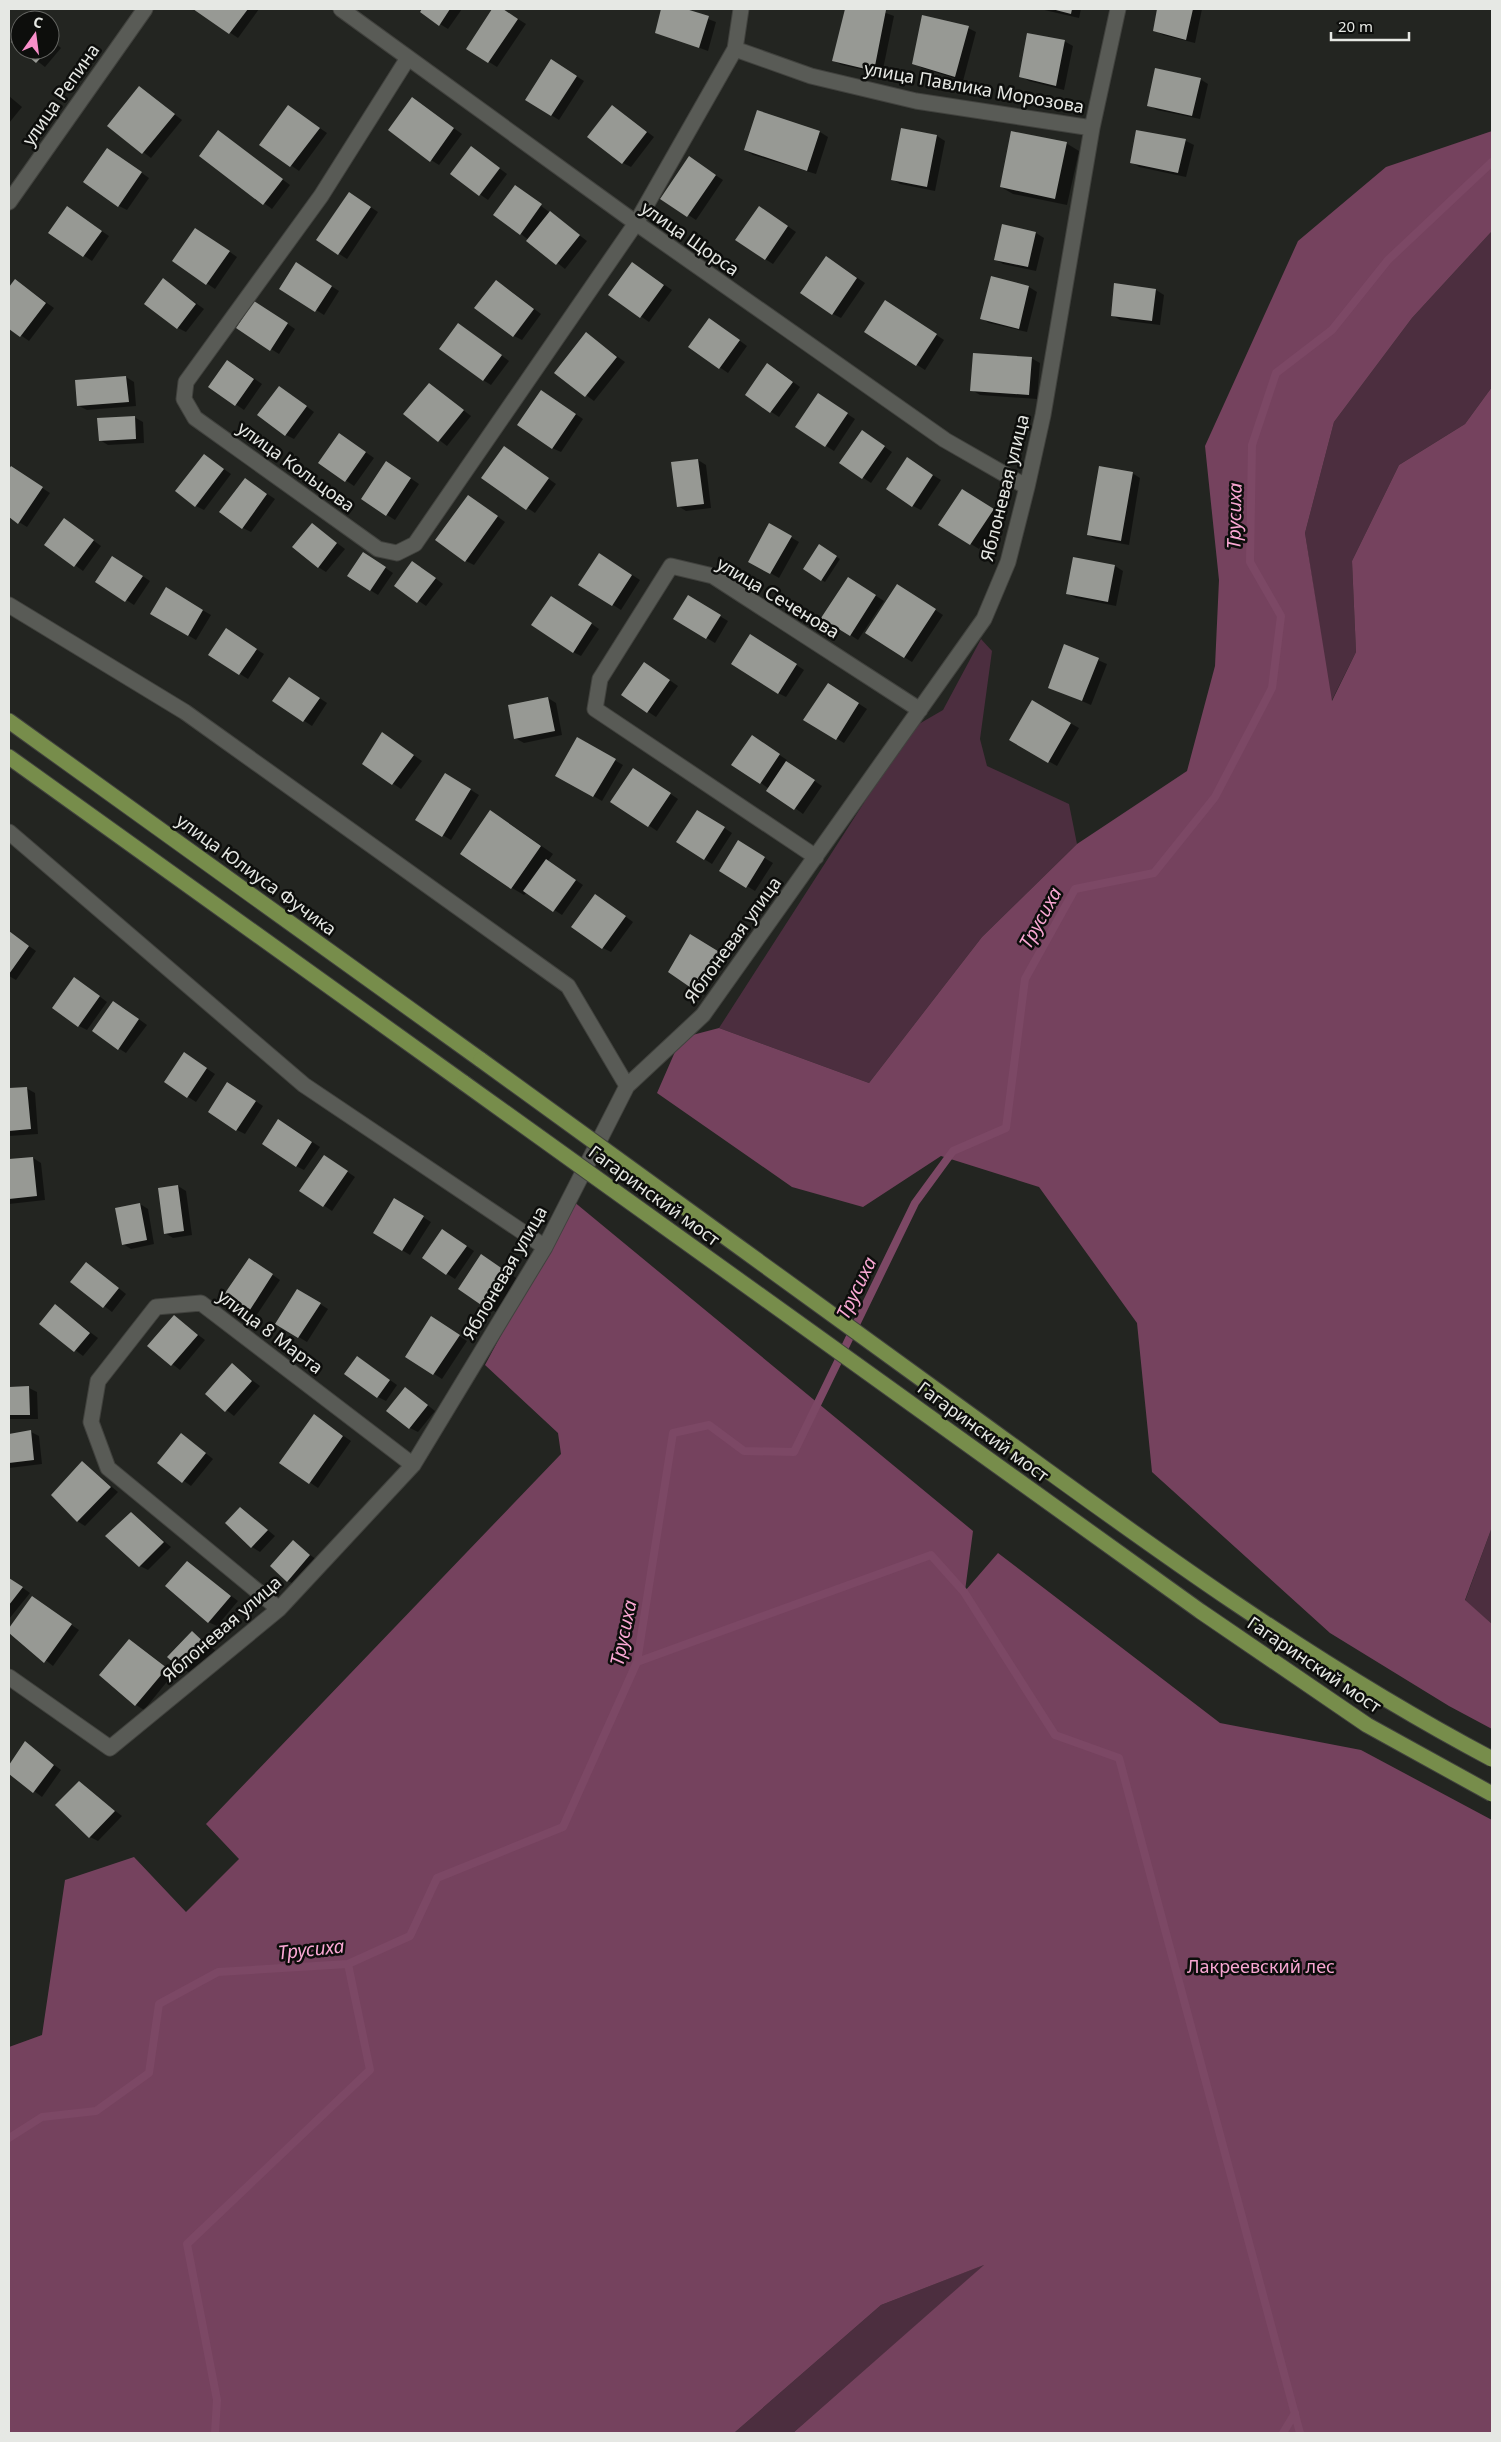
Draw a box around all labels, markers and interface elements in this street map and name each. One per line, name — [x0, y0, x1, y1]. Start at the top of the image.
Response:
north arrow — [10, 10, 60, 60]
scale bar — [1331, 10, 1408, 42]
text: С — [32, 12, 45, 32]
text: 20 m — [1338, 16, 1373, 36]
street label: улица Репина — [16, 39, 104, 150]
street label: улица Павлика Морозова — [862, 56, 1086, 118]
street label: улица Щорса — [637, 195, 744, 281]
street label: Яблоневая улица — [974, 412, 1034, 564]
street label: улица Кольцова — [233, 415, 360, 517]
water label: Трусиха — [1220, 482, 1248, 550]
street label: улица Сеченова — [713, 551, 844, 643]
street label: улица Юлиуса Фучика — [172, 808, 341, 940]
street label: Яблоневая улица — [678, 871, 786, 1007]
water label: Трусиха — [1012, 882, 1068, 954]
street label: Гагаринский мост — [584, 1139, 726, 1251]
street label: Яблоневая улица — [456, 1201, 552, 1344]
water label: Трусиха — [830, 1252, 882, 1324]
street label: улица 8 Марта — [213, 1284, 328, 1379]
street label: Гагаринский мост — [913, 1375, 1055, 1487]
street label: Яблоневая улица — [157, 1570, 286, 1687]
water label: Трусиха — [603, 1597, 643, 1668]
street label: Гагаринский мост — [1243, 1610, 1387, 1718]
water label: Трусиха — [276, 1933, 346, 1965]
park label: Лакреевский лес — [1187, 1954, 1335, 1978]

